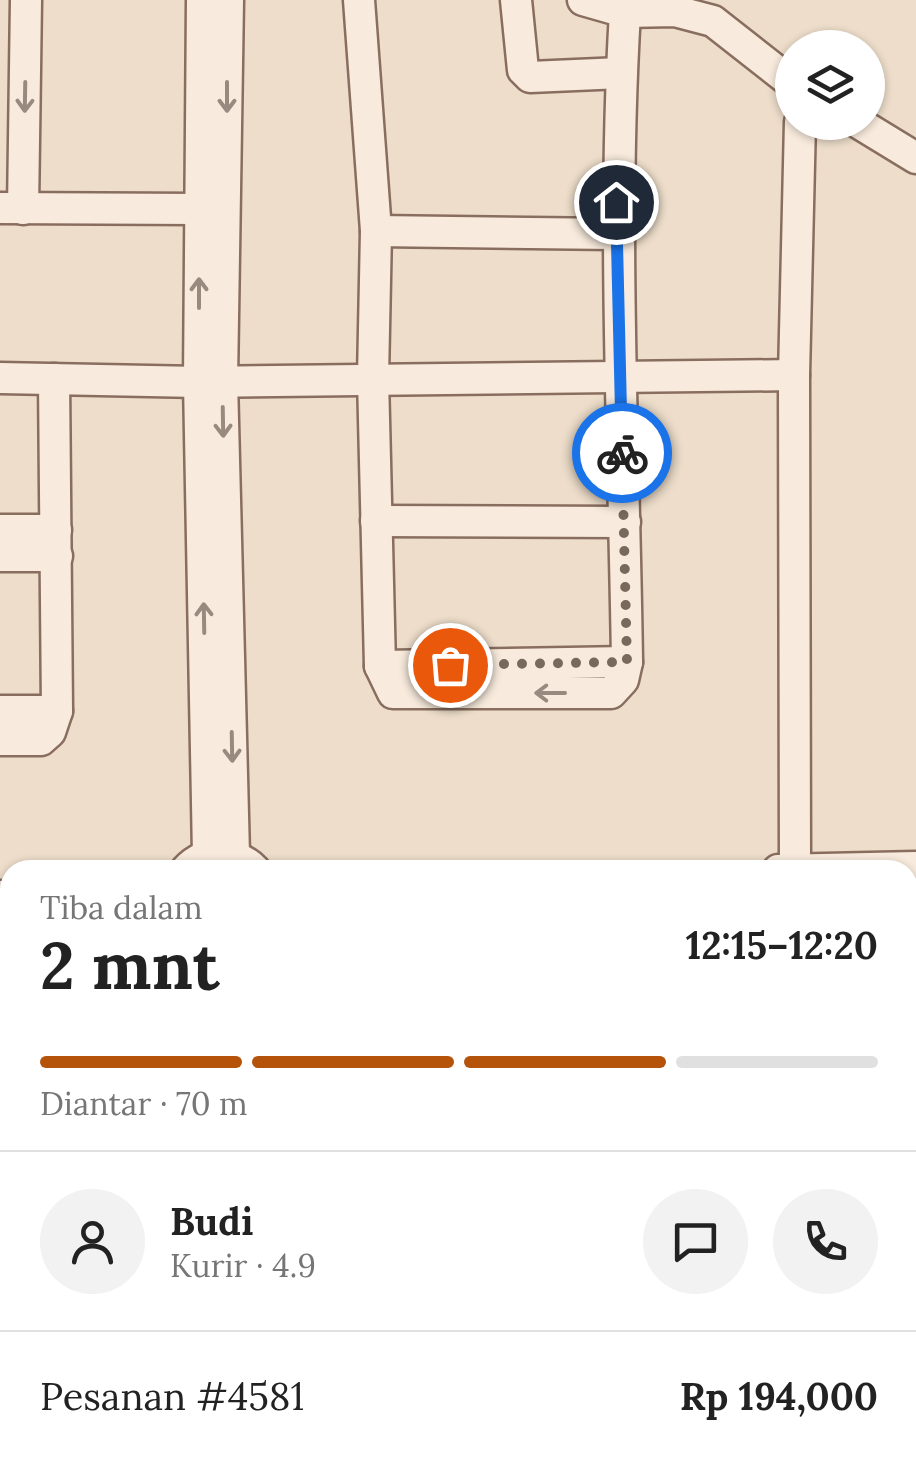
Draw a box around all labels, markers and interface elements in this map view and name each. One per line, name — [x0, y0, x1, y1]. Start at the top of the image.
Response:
map controls — [775, 30, 885, 140]
button: layers — [775, 30, 885, 140]
one-way arrow — [16, 80, 34, 113]
one-way arrow — [218, 80, 236, 113]
pin — [574, 160, 659, 245]
icon: home — [589, 175, 644, 230]
one-way arrow — [190, 277, 208, 310]
courier — [572, 403, 672, 503]
one-way arrow — [214, 406, 233, 438]
icon: bike — [595, 426, 650, 481]
one-way arrow — [194, 602, 213, 634]
pin — [408, 623, 493, 708]
icon: bag — [423, 638, 478, 693]
one-way arrow — [535, 684, 568, 702]
one-way arrow — [222, 731, 241, 763]
text: Tiba dalam — [40, 887, 203, 928]
text: 12:15–12:20 — [686, 921, 878, 969]
text: 2 mnt — [40, 924, 219, 1007]
text: Diantar · 70 m — [40, 1083, 248, 1124]
button: person — [40, 1189, 145, 1294]
button: chat — [643, 1189, 748, 1294]
button: phone — [773, 1189, 878, 1294]
text: Budi — [170, 1197, 253, 1245]
text: Kurir · 4.9 — [170, 1245, 316, 1286]
text: Pesanan #4581 — [40, 1372, 304, 1420]
text: Rp 194,000 — [680, 1372, 878, 1420]

